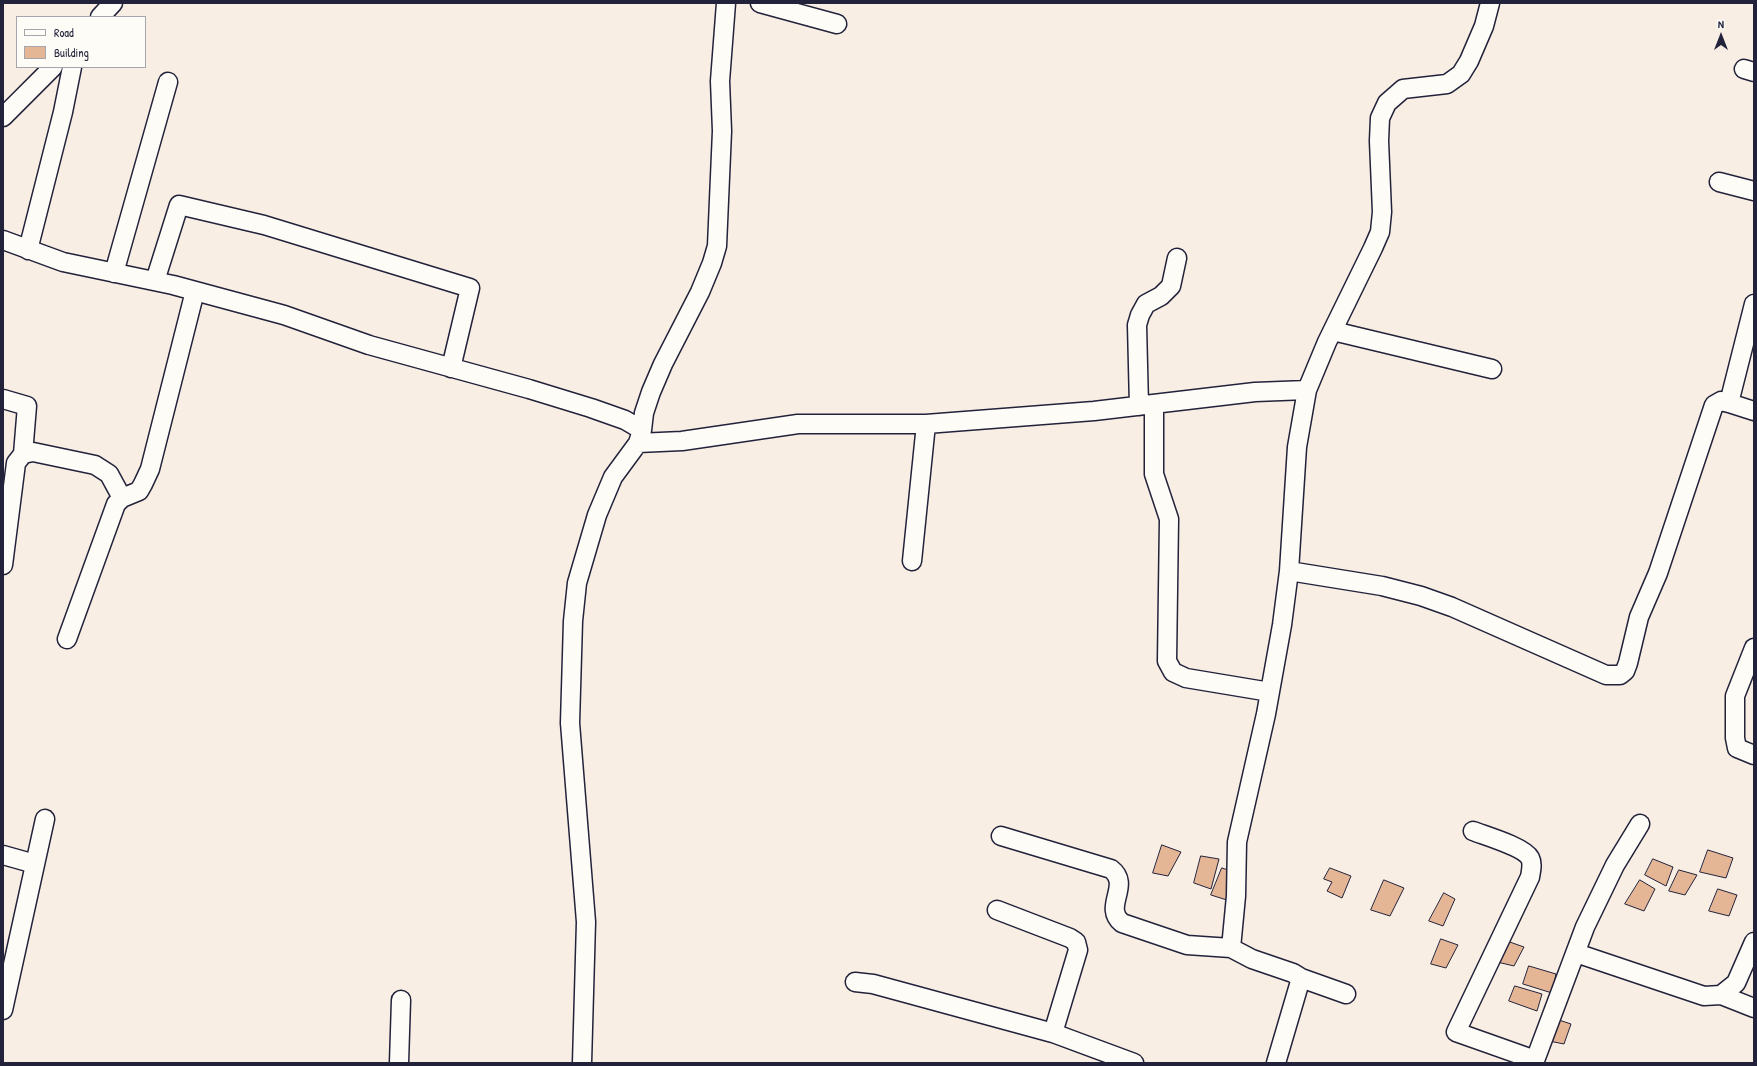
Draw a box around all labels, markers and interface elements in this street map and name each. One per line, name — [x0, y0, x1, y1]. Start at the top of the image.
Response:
legend — [16, 16, 146, 68]
north arrow — [1701, 16, 1741, 56]
text: N — [1718, 17, 1724, 31]
text: Road — [54, 24, 74, 41]
text: Building — [54, 44, 89, 61]

